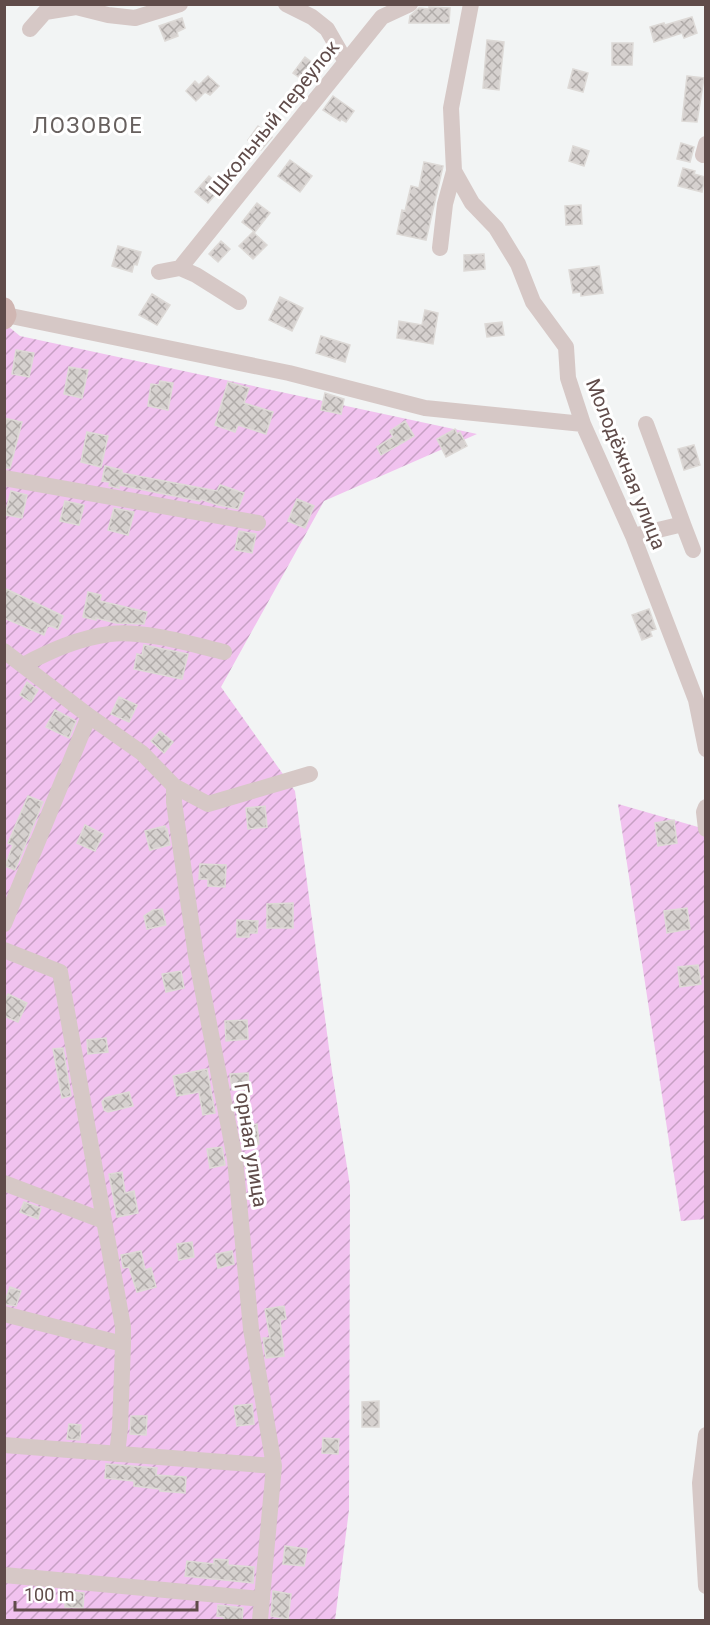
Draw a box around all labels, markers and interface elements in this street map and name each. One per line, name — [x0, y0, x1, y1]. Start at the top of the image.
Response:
street label: Школьный переулок — [204, 35, 344, 201]
district label: ЛОЗОВОЕ — [33, 113, 143, 138]
street label: Молодёжная улица — [581, 375, 671, 553]
street label: Горная улица — [229, 1081, 273, 1209]
scale bar — [15, 1574, 196, 1612]
text: 100 m — [24, 1584, 75, 1605]

